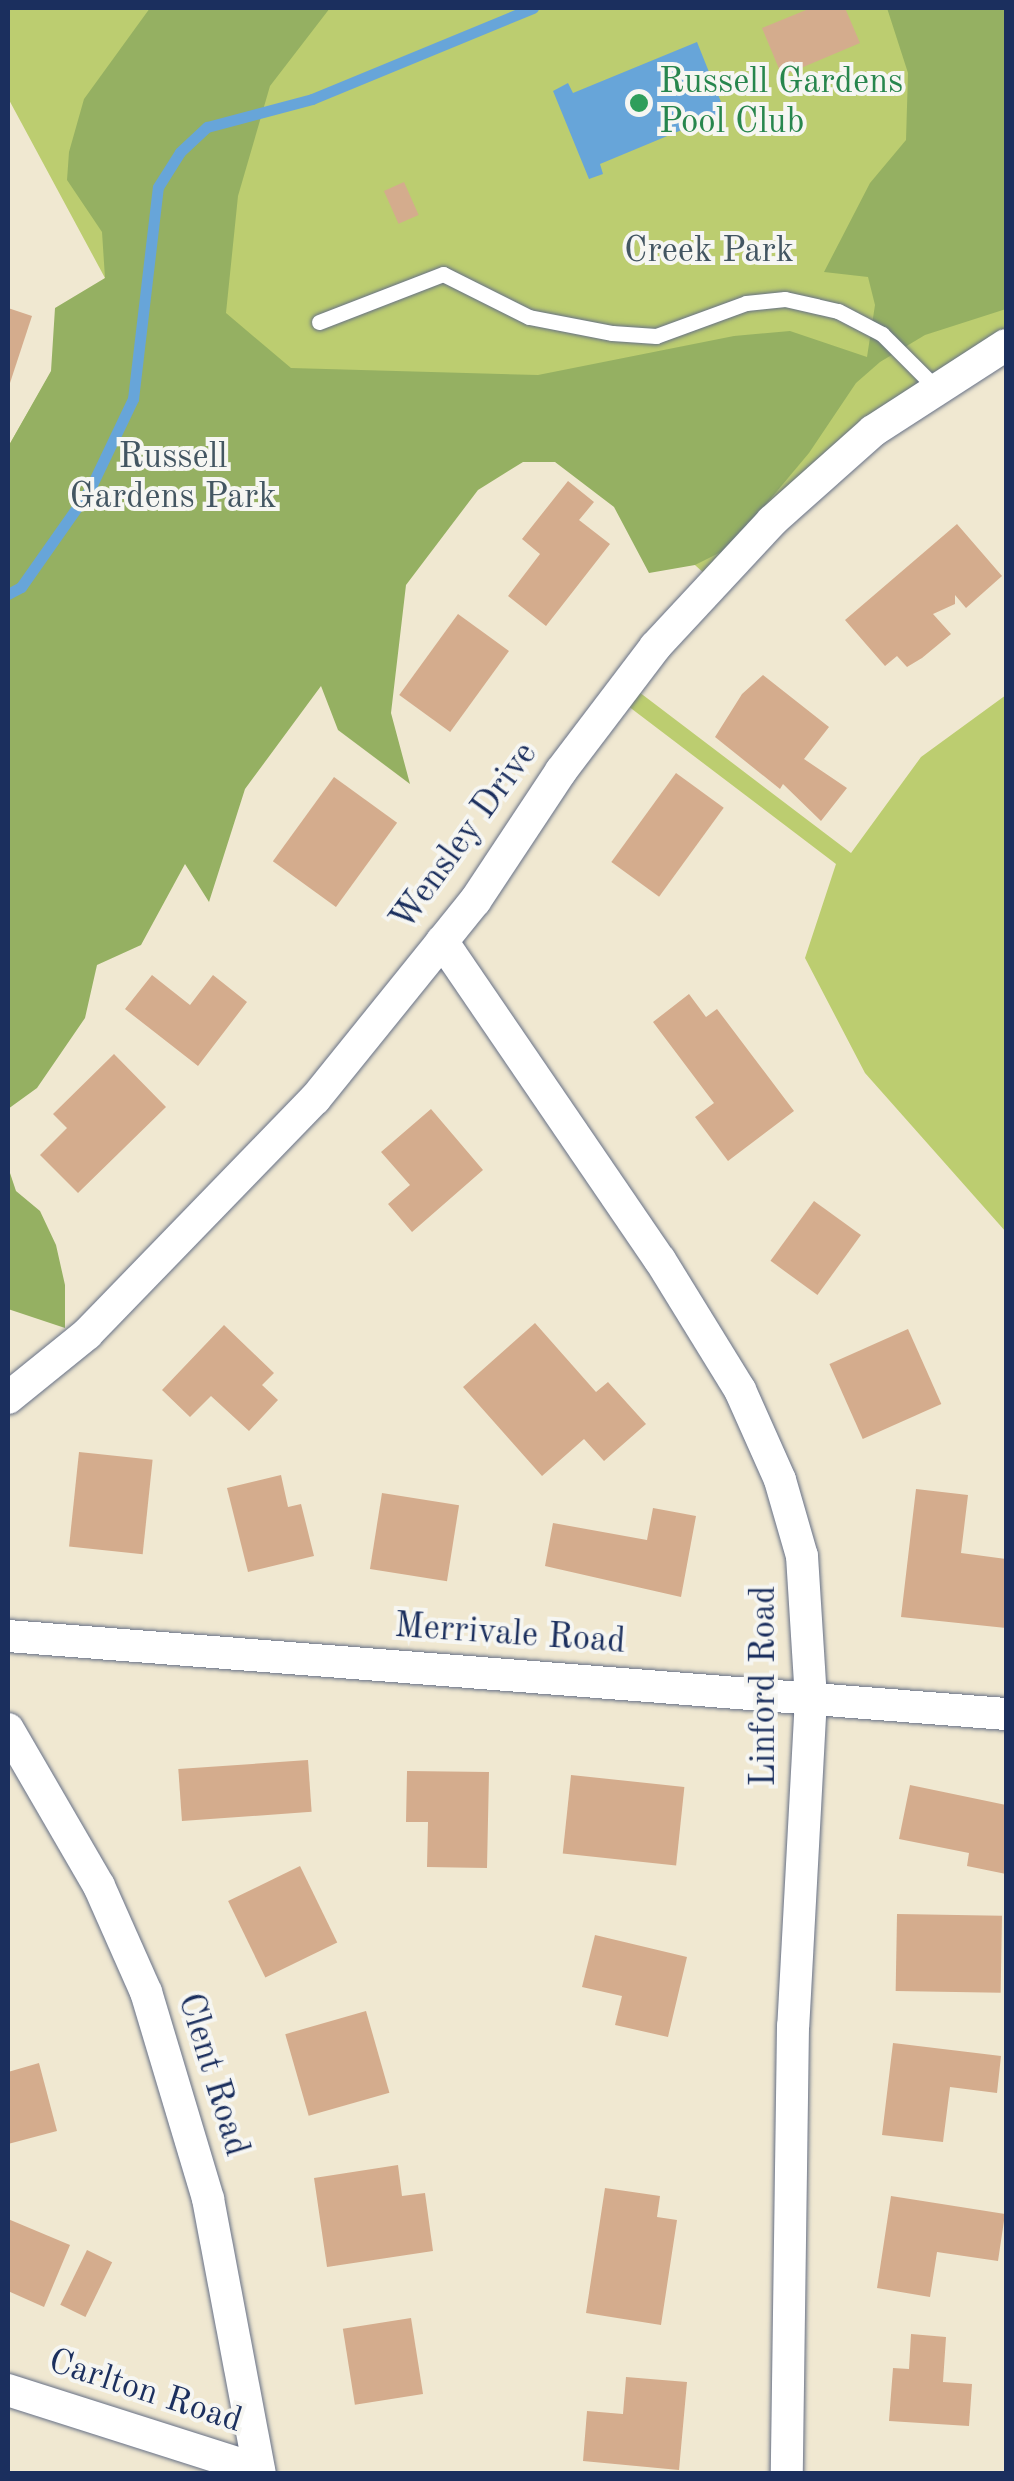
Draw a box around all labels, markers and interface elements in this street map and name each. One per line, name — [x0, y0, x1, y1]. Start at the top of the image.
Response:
place label: Russell Gardens Pool Club — [659, 62, 903, 144]
marker: Russell Gardens Pool Club — [628, 92, 650, 114]
park label: Creek Park — [624, 231, 794, 273]
park label: Russell Gardens Park — [69, 437, 277, 519]
street label: Wensley Drive — [383, 735, 547, 939]
street label: Linford Road — [744, 1585, 786, 1787]
street label: Merrivale Road — [393, 1606, 627, 1664]
street label: Clent Road — [167, 1989, 257, 2161]
street label: Carlton Road — [43, 2341, 247, 2443]

